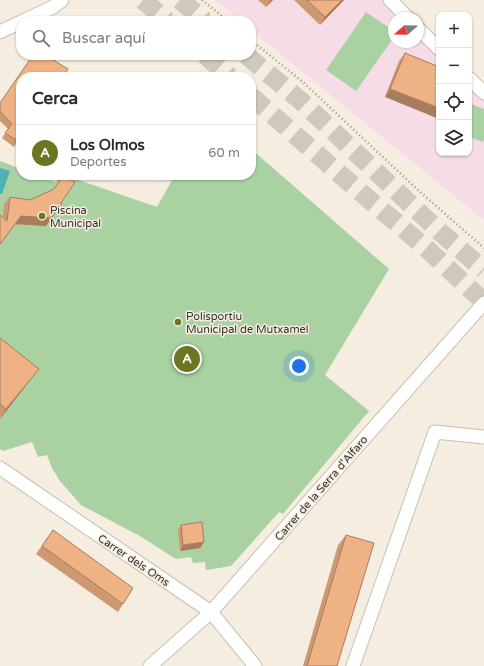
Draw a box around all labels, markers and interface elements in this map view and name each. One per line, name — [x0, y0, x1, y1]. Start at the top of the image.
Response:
north arrow — [388, 12, 424, 48]
map controls — [436, 12, 472, 156]
button: + — [436, 12, 472, 48]
search box — [16, 16, 256, 60]
icon: search — [30, 27, 52, 49]
text: Buscar aquí — [62, 29, 145, 47]
button: − — [436, 48, 472, 84]
button: locate — [436, 84, 472, 120]
text: Cerca — [32, 88, 78, 109]
button: layers — [436, 120, 472, 156]
text: Los Olmos — [70, 136, 145, 154]
text: A — [40, 145, 50, 161]
text: 60 m — [208, 145, 240, 161]
text: Deportes — [70, 154, 126, 170]
place label: Piscina Municipal — [50, 204, 101, 230]
marker: Piscina Municipal — [37, 211, 47, 221]
place label: Polisportiu Municipal de Mutxamel — [186, 310, 309, 336]
marker: Polisportiu Municipal de Mutxamel — [173, 317, 183, 327]
pin: A — [174, 344, 200, 374]
your location — [289, 356, 309, 376]
street label: Carrer de la Serra d'Alfaro — [272, 433, 371, 543]
street label: Carrer dels Oms — [95, 532, 172, 589]

